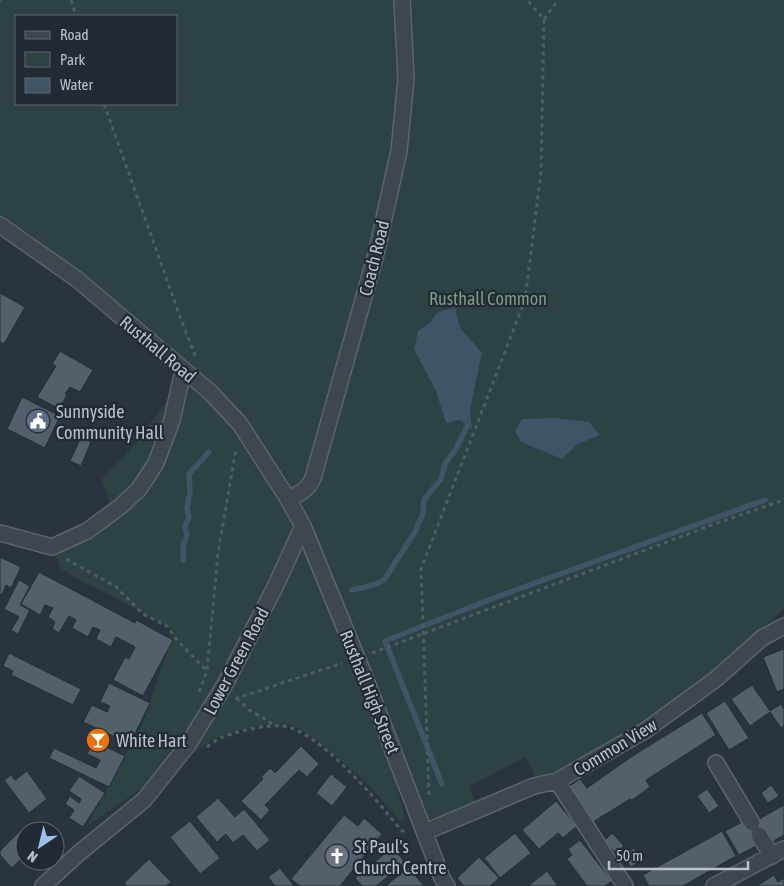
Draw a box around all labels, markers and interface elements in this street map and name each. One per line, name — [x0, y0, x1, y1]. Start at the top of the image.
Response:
legend — [15, 15, 178, 105]
text: Road — [60, 26, 89, 43]
text: Park — [60, 51, 85, 68]
text: Water — [60, 76, 93, 93]
street label: Coach Road — [354, 218, 394, 298]
park label: Rusthall Common — [429, 288, 547, 309]
street label: Rusthall Road — [116, 311, 200, 387]
place label: Sunnyside Community Hall — [56, 401, 164, 443]
public building icon: Sunnyside Community Hall — [25, 408, 51, 434]
street label: Lower Green Road — [199, 604, 273, 718]
street label: Rusthall High Street — [336, 627, 404, 757]
street label: Common View — [569, 714, 661, 780]
bar icon: White Hart — [85, 727, 111, 753]
place label: White Hart — [116, 730, 187, 751]
north arrow — [15, 821, 65, 871]
place label: St Paul's Church Centre — [354, 836, 446, 878]
scale bar — [609, 838, 748, 870]
church icon: St Paul's Church Centre — [324, 843, 350, 869]
text: 50 m — [616, 847, 643, 864]
text: N — [25, 848, 41, 866]

